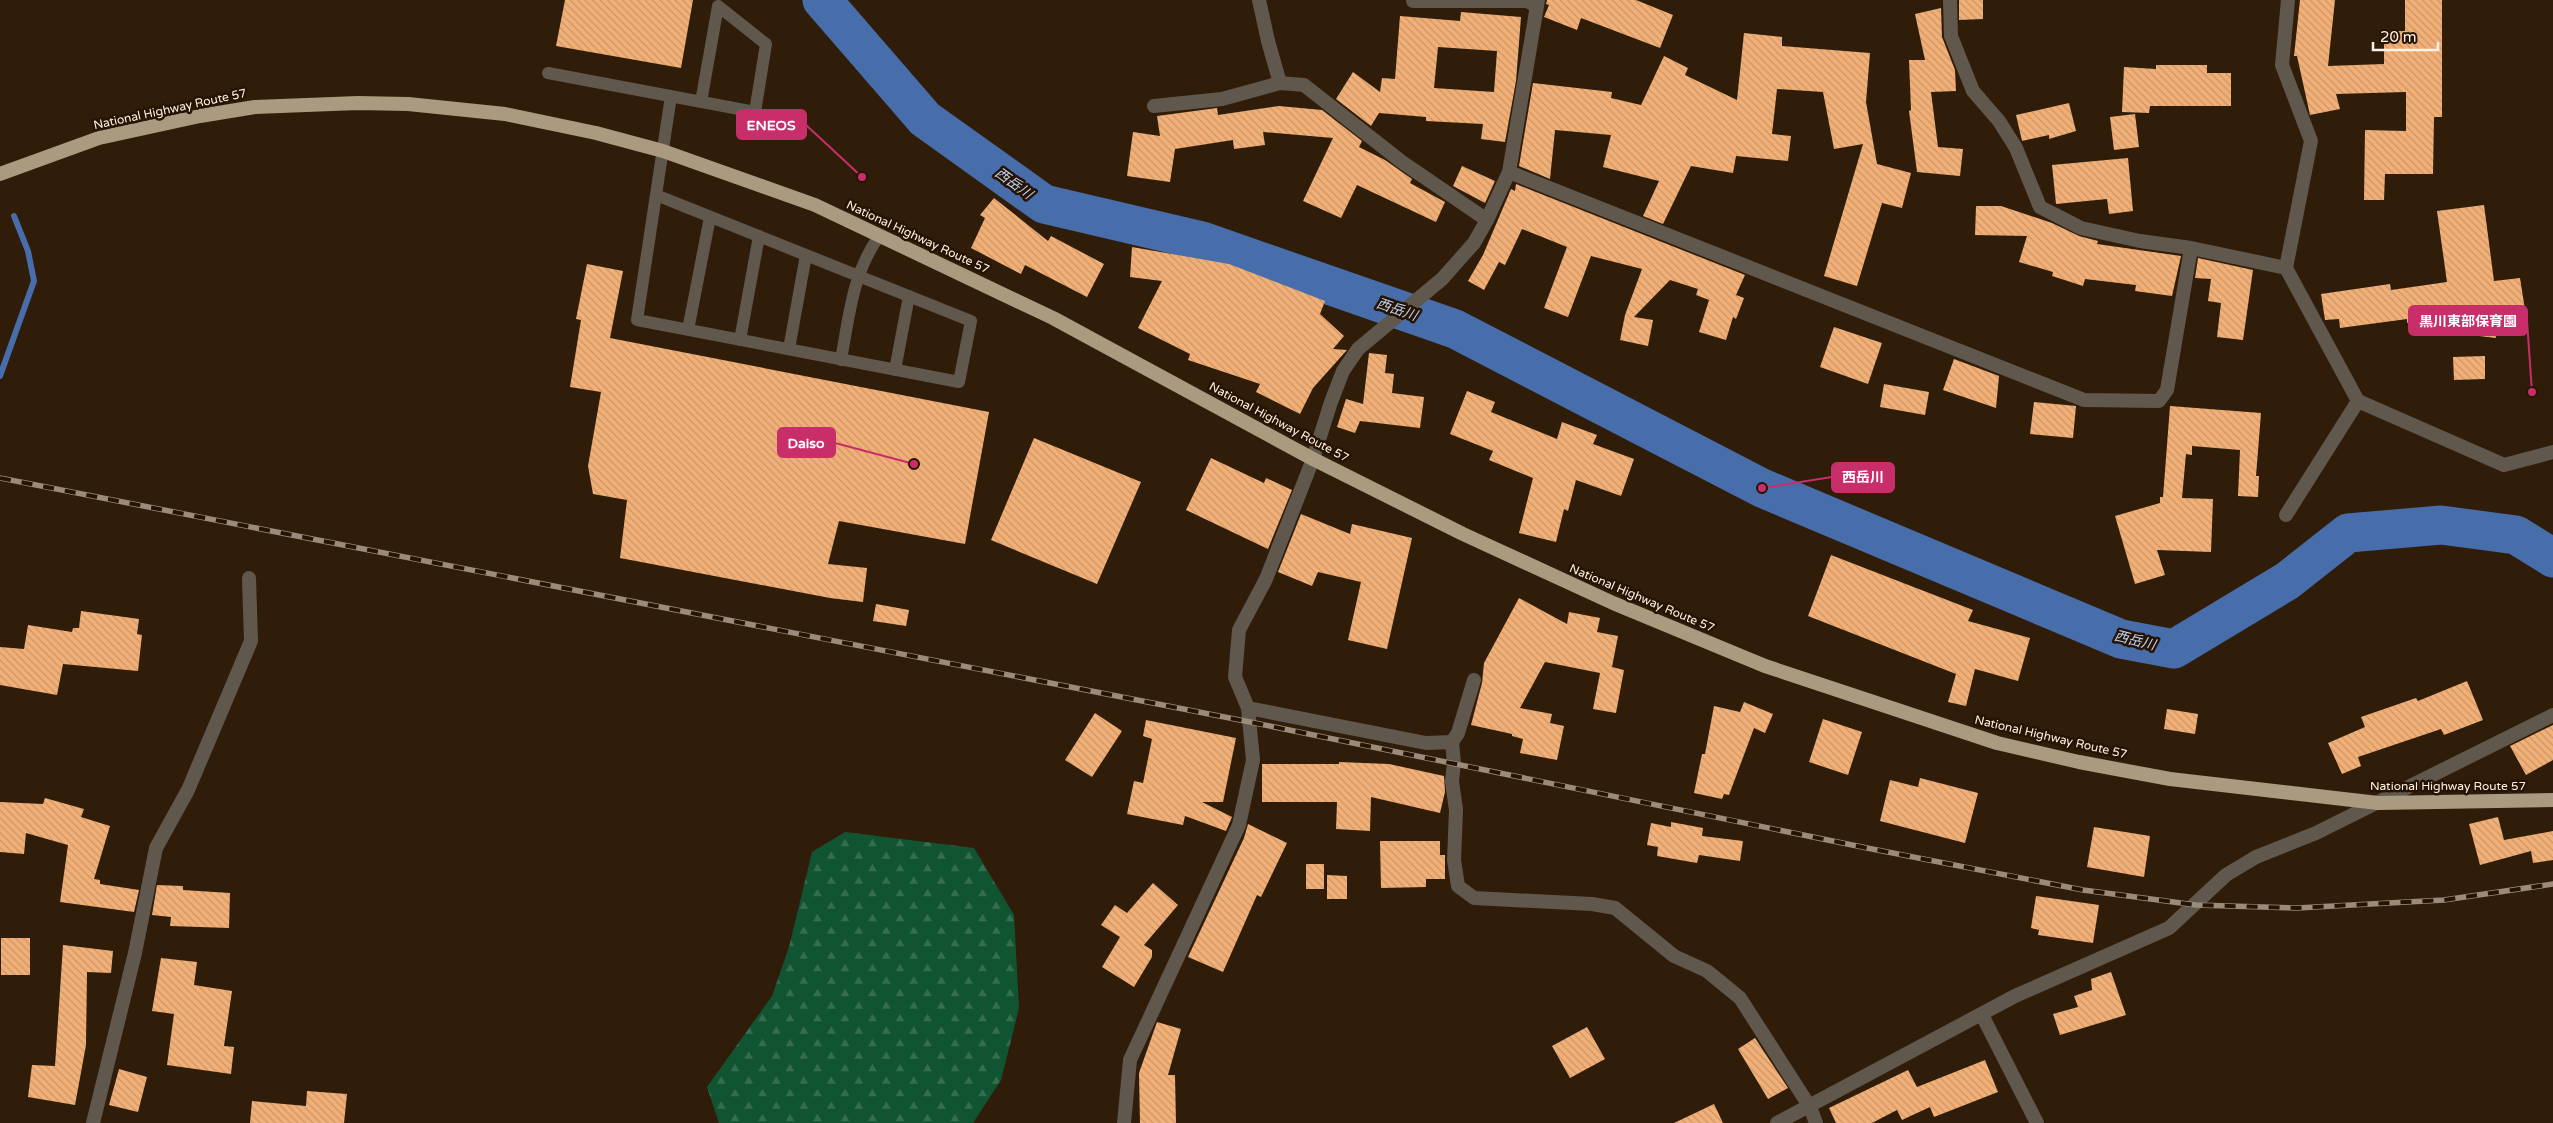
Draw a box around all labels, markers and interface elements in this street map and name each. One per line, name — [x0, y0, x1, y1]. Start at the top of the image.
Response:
scale bar — [2373, 20, 2438, 52]
text: 20 m — [2380, 28, 2417, 46]
street label: National Highway Route 57 — [92, 86, 248, 132]
callout: ENEOS — [737, 110, 806, 139]
text: ENEOS — [747, 117, 796, 134]
water label: 西岳川 — [992, 164, 1037, 204]
street label: National Highway Route 57 — [844, 198, 992, 276]
water label: 西岳川 — [1374, 295, 1421, 325]
callout: 黒川東部保育園 — [2409, 306, 2527, 335]
text: 黒川東部保育園 — [2419, 313, 2517, 330]
street label: National Highway Route 57 — [1207, 379, 1351, 465]
callout: Daiso — [778, 428, 835, 457]
text: Daiso — [788, 435, 825, 452]
callout: 西岳川 — [1832, 463, 1894, 492]
text: 西岳川 — [1842, 469, 1884, 486]
street label: National Highway Route 57 — [1567, 561, 1717, 635]
water label: 西岳川 — [2112, 627, 2159, 654]
street label: National Highway Route 57 — [1973, 713, 2129, 761]
street label: National Highway Route 57 — [2370, 779, 2526, 793]

